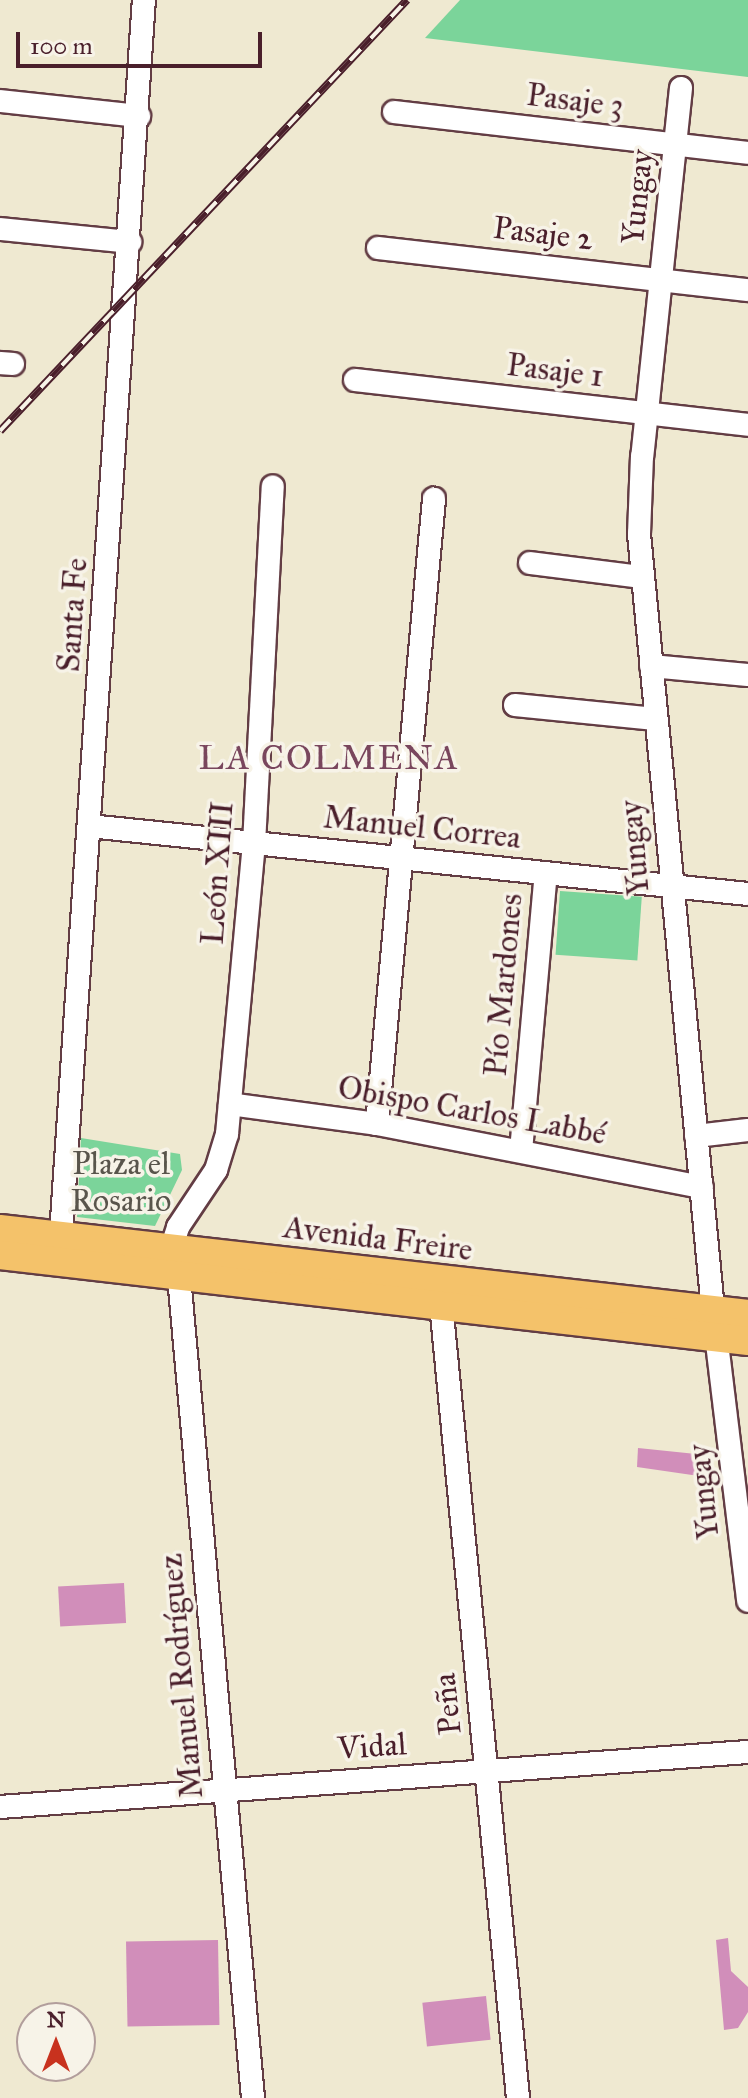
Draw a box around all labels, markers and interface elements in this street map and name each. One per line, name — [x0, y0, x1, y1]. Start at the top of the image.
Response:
scale bar — [20, 16, 266, 66]
text: 100 m — [30, 31, 93, 61]
street label: Pasaje 3 — [524, 76, 626, 126]
street label: Yungay — [614, 148, 662, 246]
street label: Pasaje 2 — [491, 209, 595, 259]
street label: Pasaje 1 — [504, 346, 606, 396]
street label: Santa Fe — [50, 557, 96, 673]
district label: LA COLMENA — [198, 738, 460, 778]
street label: Manuel Correa — [321, 799, 523, 857]
street label: Yungay — [612, 799, 658, 897]
street label: León XIII — [194, 800, 242, 946]
street label: Pío Mardones — [477, 892, 531, 1078]
street label: Obispo Carlos Labbé — [335, 1068, 609, 1154]
park label: Plaza el Rosario — [71, 1146, 171, 1221]
street label: Avenida Freire — [281, 1208, 475, 1270]
street label: Yungay — [680, 1443, 728, 1541]
street label: Manuel Rodríguez — [152, 1552, 212, 1800]
street label: Peña — [426, 1671, 470, 1737]
street label: Vidal — [336, 1725, 408, 1769]
north arrow — [16, 2002, 96, 2082]
text: N — [47, 2006, 65, 2033]

